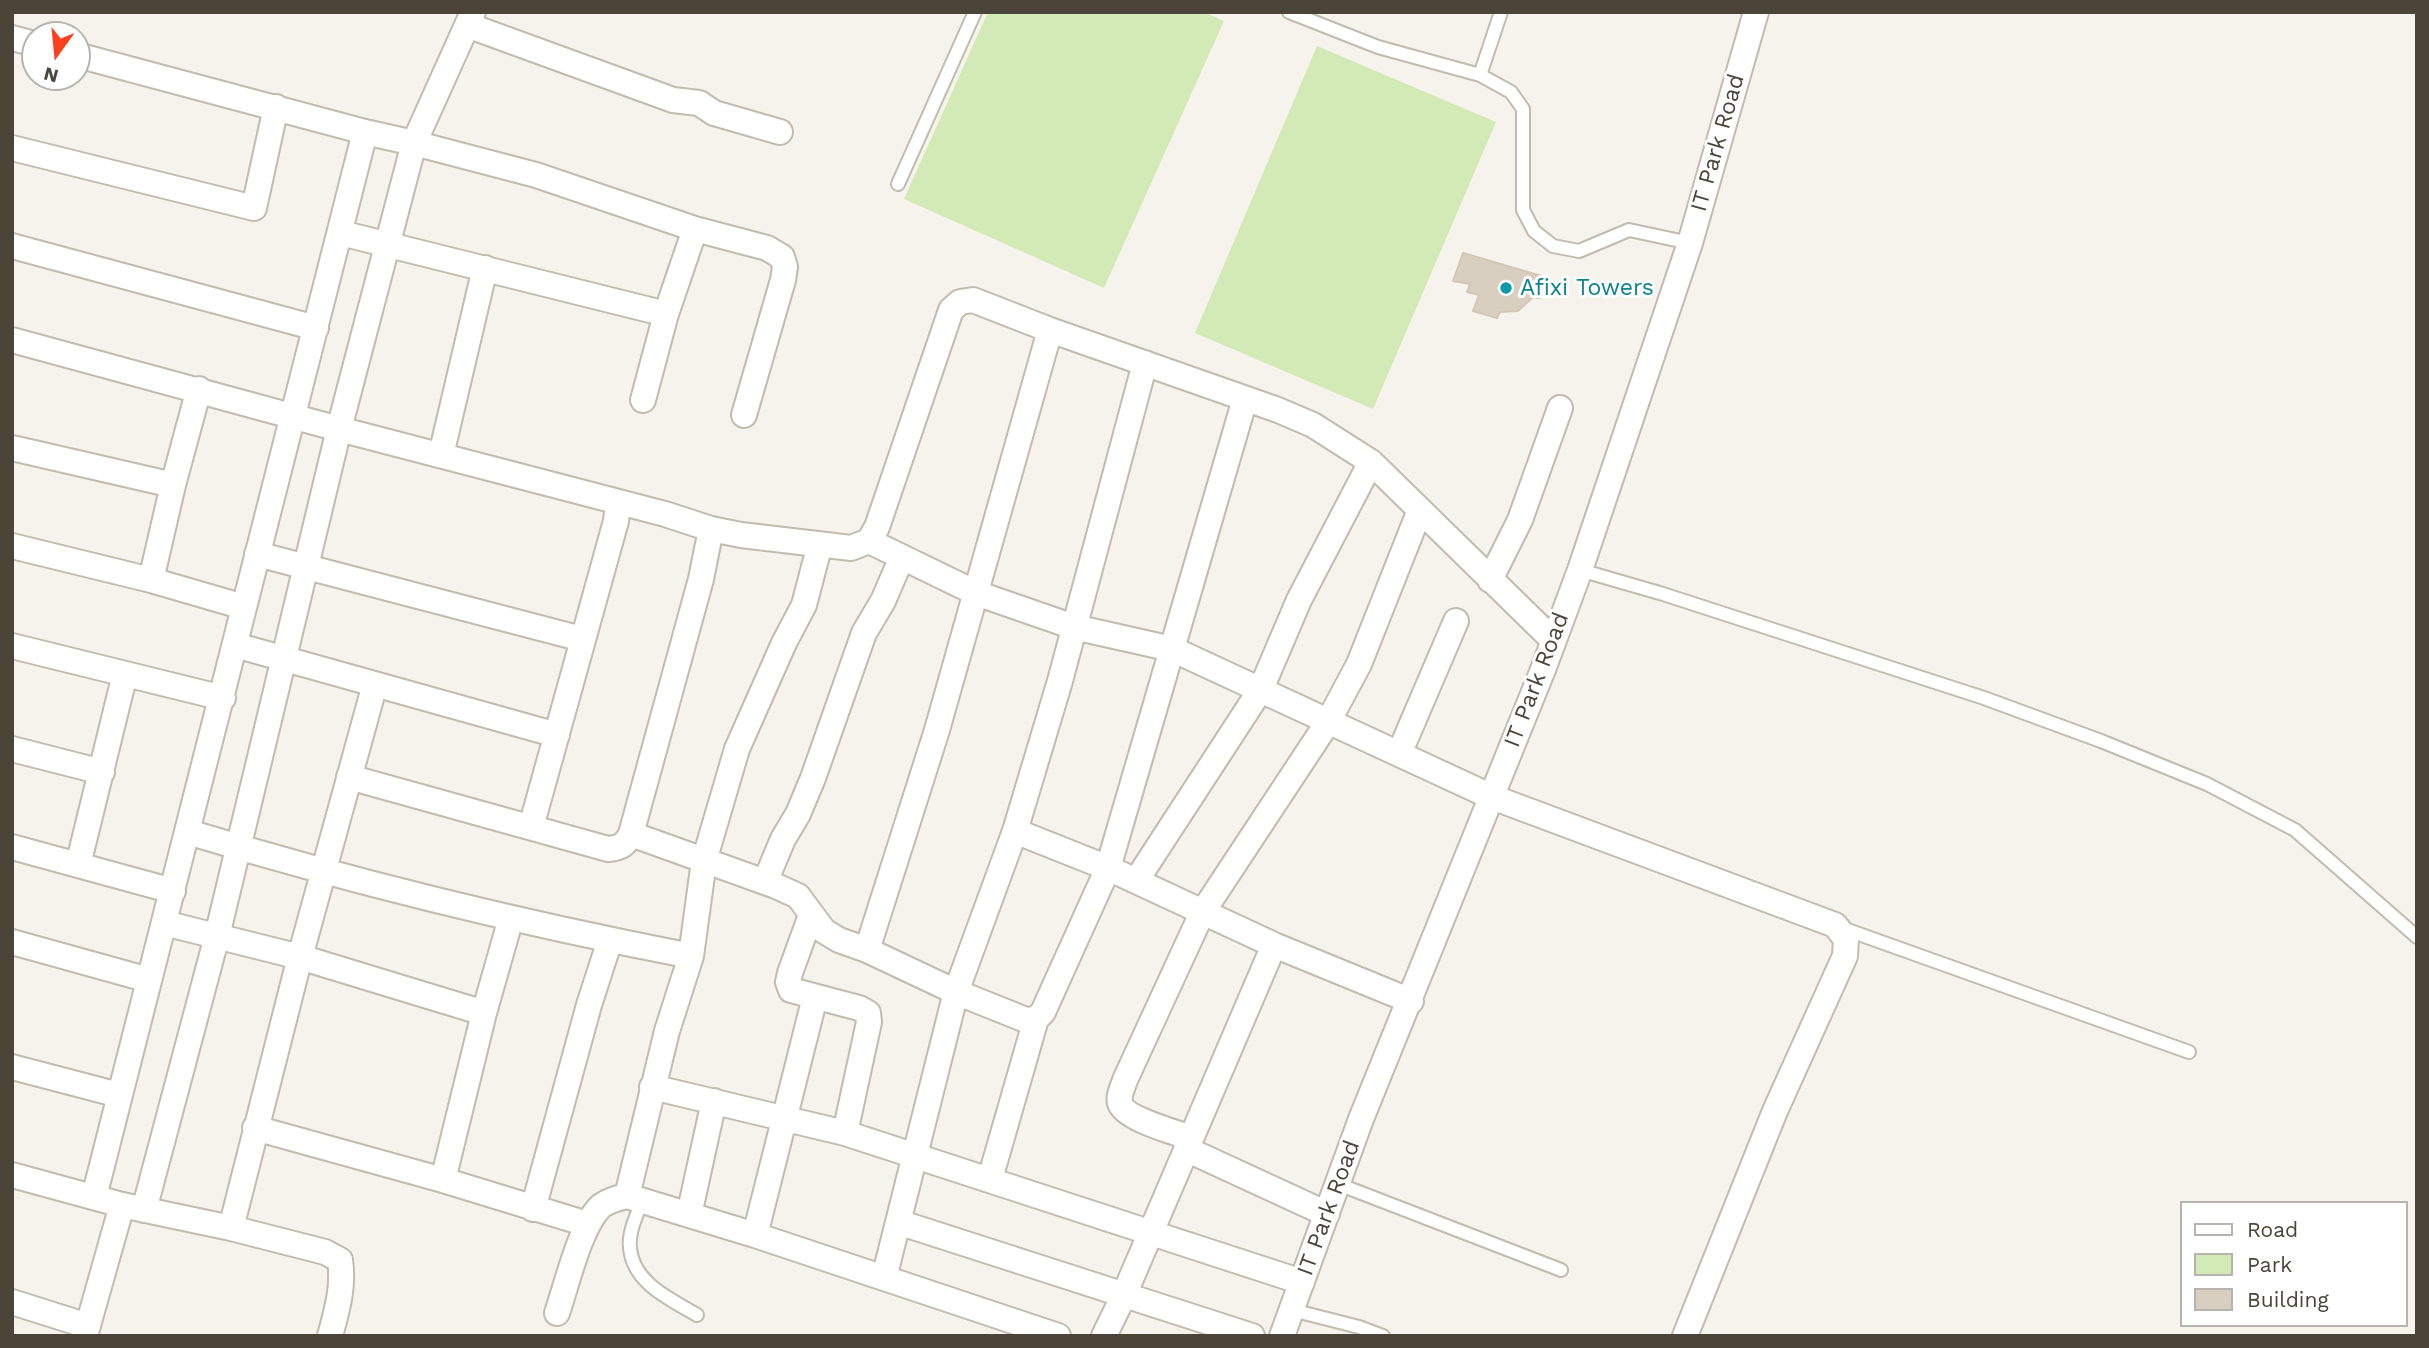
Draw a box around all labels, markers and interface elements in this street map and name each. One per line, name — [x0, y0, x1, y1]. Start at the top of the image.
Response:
north arrow — [21, 21, 91, 91]
text: N — [41, 62, 61, 88]
street label: IT Park Road — [1685, 71, 1751, 215]
place label: Afixi Towers — [1520, 274, 1654, 302]
marker: Afixi Towers — [1498, 280, 1514, 296]
street label: IT Park Road — [1499, 609, 1575, 751]
street label: IT Park Road — [1292, 1137, 1366, 1279]
legend — [2180, 1201, 2408, 1327]
text: Road — [2247, 1217, 2298, 1242]
text: Park — [2247, 1252, 2292, 1277]
text: Building — [2247, 1287, 2329, 1312]

